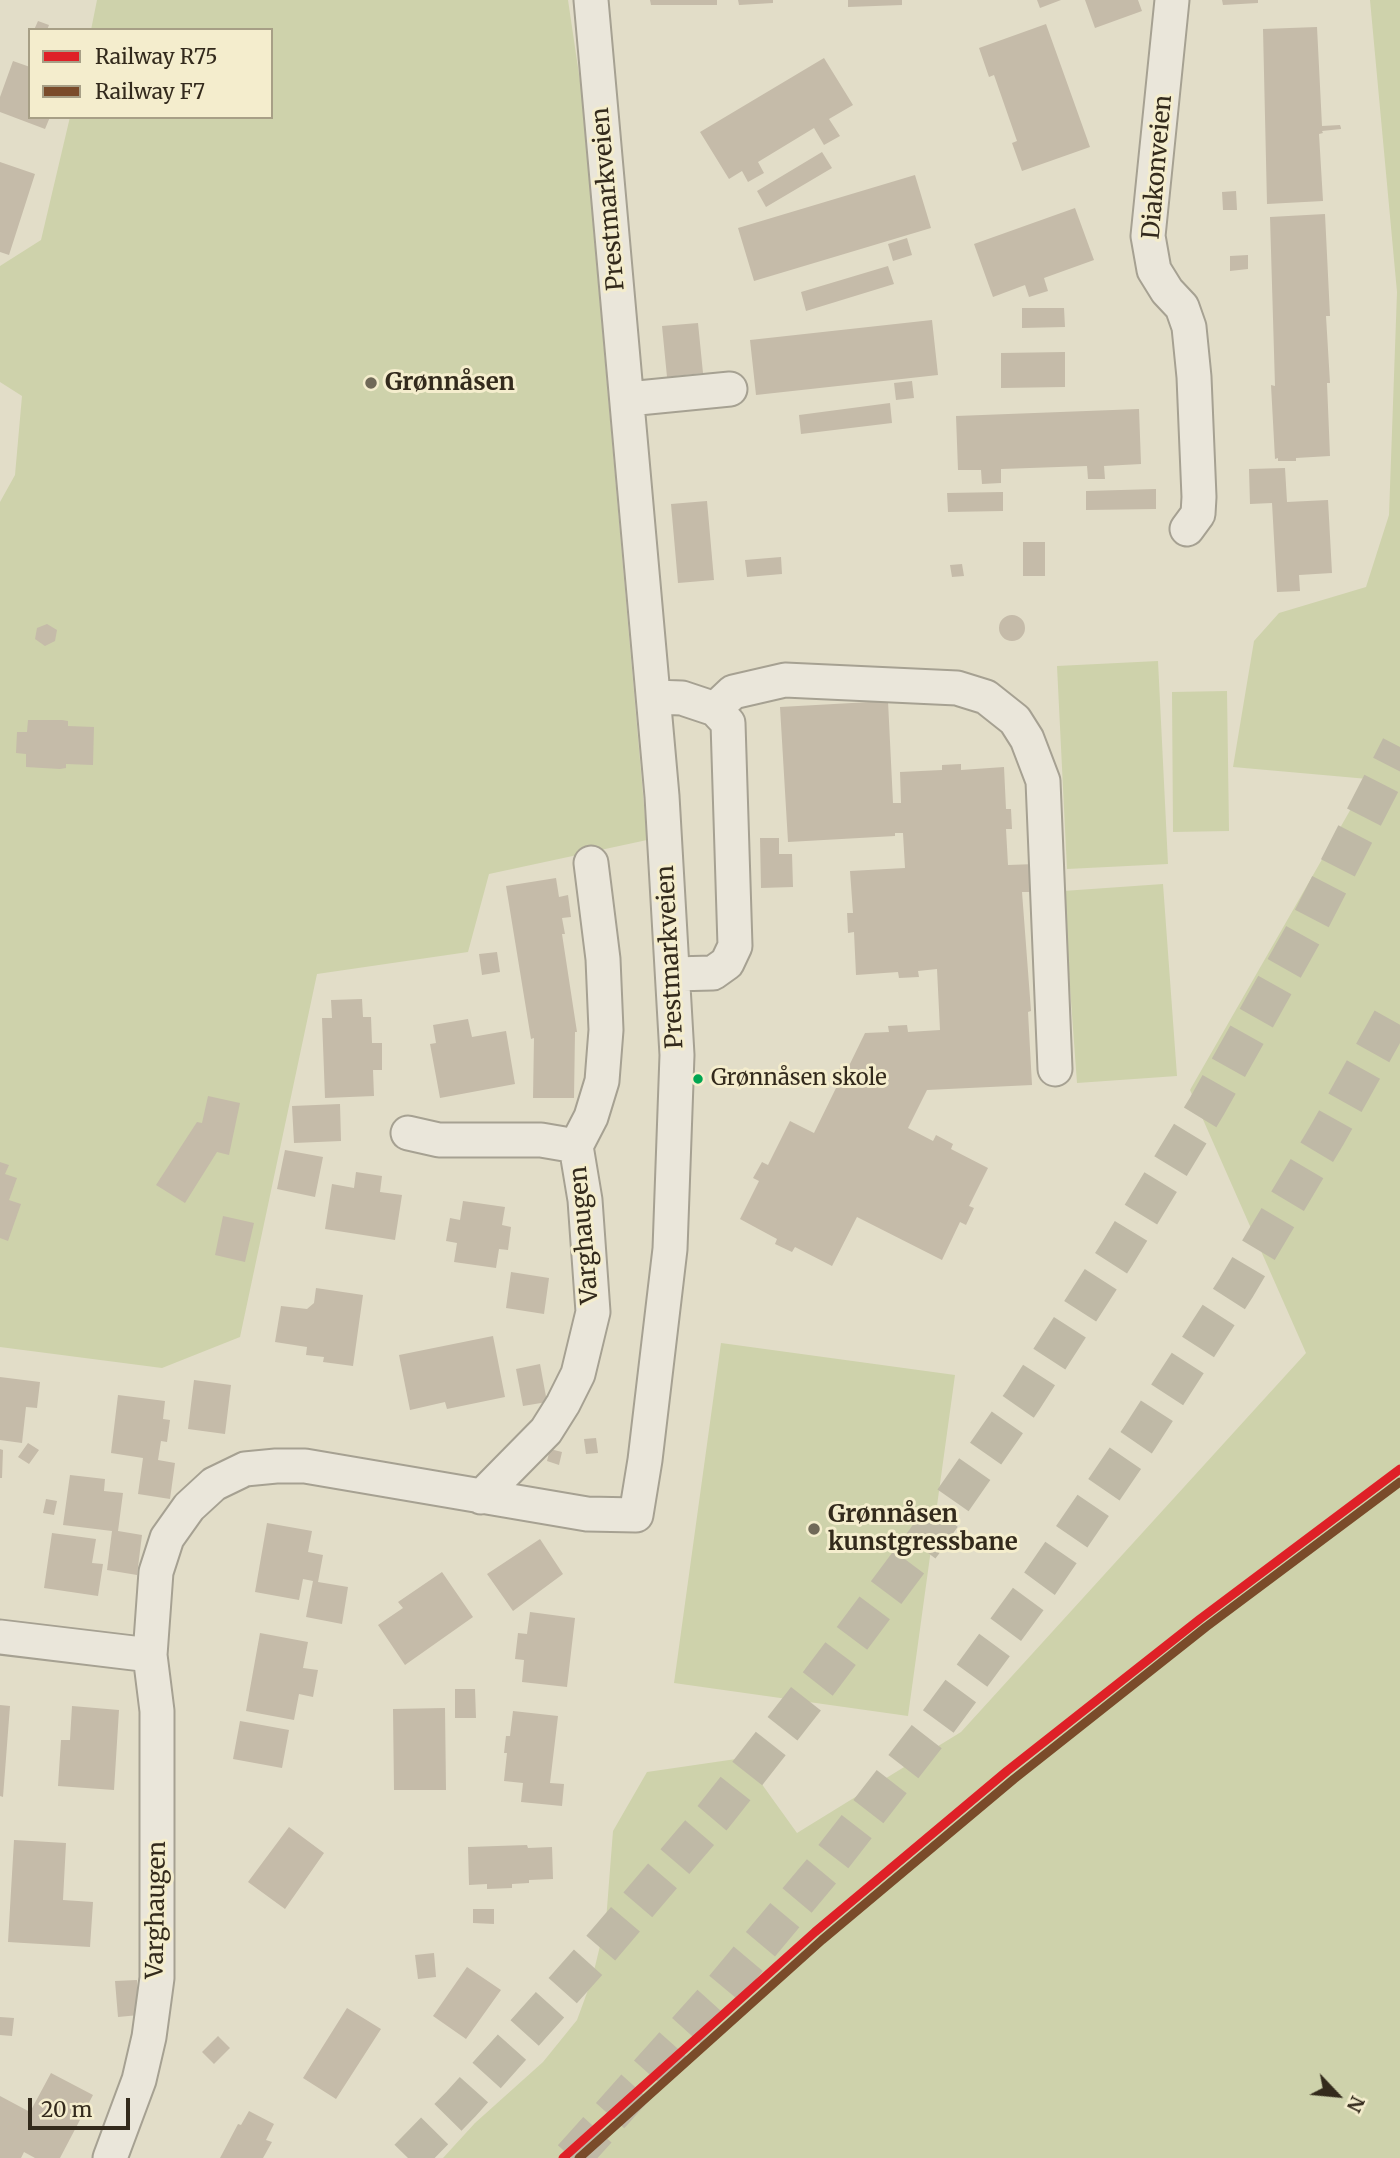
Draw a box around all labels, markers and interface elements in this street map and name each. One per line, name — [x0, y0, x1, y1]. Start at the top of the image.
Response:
legend — [28, 28, 273, 119]
text: Railway R75 — [95, 43, 218, 70]
text: Railway F7 — [95, 78, 205, 105]
street label: Diakonveien — [1137, 94, 1179, 240]
street label: Prestmarkveien — [587, 106, 631, 292]
place label: Grønnåsen — [385, 369, 515, 397]
marker: Grønnåsen — [363, 375, 379, 391]
street label: Prestmarkveien — [652, 864, 690, 1050]
place label: Grønnåsen skole — [711, 1066, 887, 1092]
marker: Grønnåsen skole — [691, 1072, 705, 1086]
street label: Varghaugen — [565, 1165, 605, 1305]
place label: Grønnåsen kunstgressbane — [828, 1501, 1018, 1557]
marker: Grønnåsen kunstgressbane — [806, 1521, 822, 1537]
street label: Varghaugen — [141, 1841, 173, 1979]
north arrow — [1302, 2060, 1372, 2130]
scale bar — [32, 2084, 133, 2128]
text: N — [1342, 2092, 1370, 2116]
text: 20 m — [41, 2096, 92, 2123]

